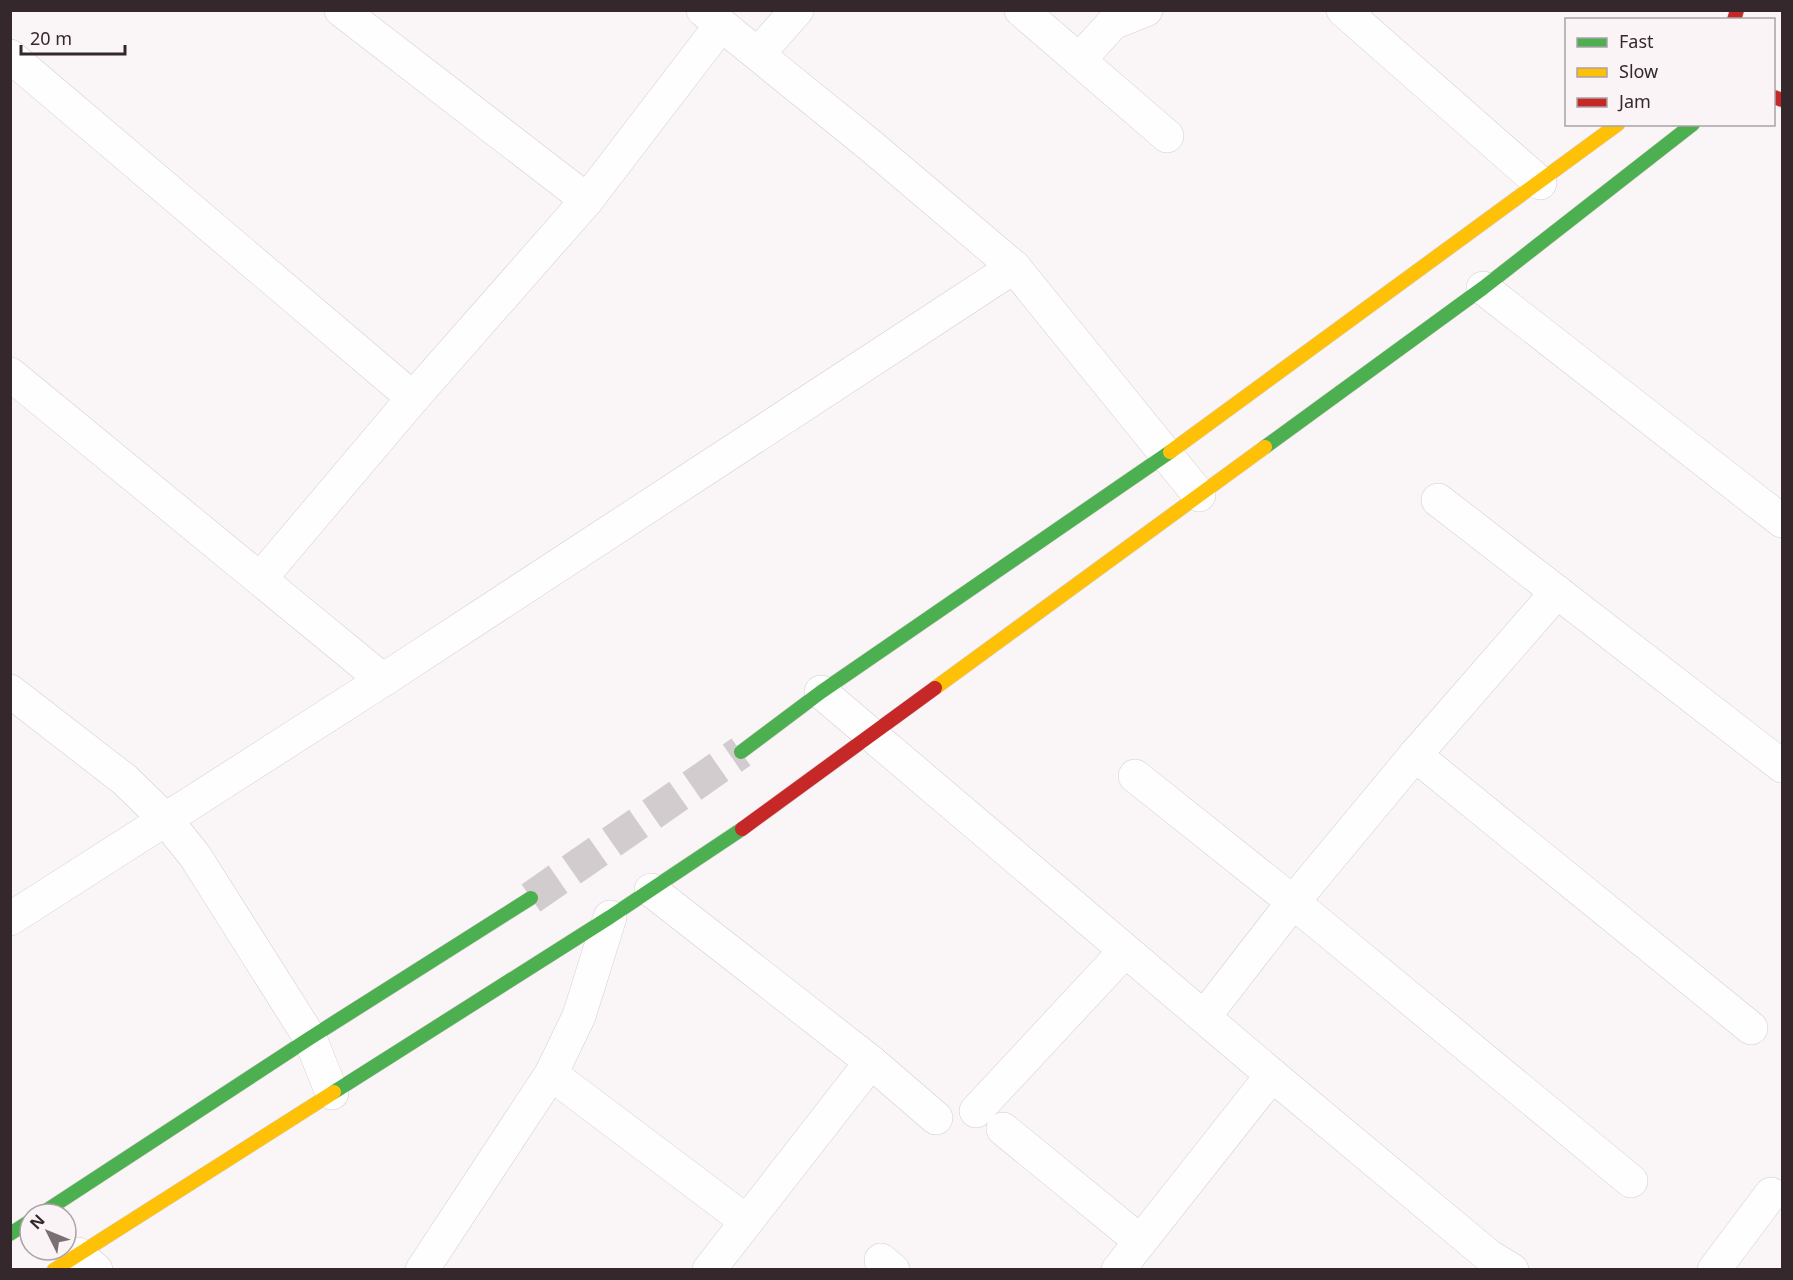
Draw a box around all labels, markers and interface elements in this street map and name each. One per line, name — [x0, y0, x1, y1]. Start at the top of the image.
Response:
scale bar — [21, 18, 124, 56]
legend — [1565, 18, 1775, 126]
text: 20 m — [30, 26, 72, 50]
text: Fast — [1619, 29, 1654, 53]
text: Slow — [1619, 59, 1658, 83]
text: Jam — [1617, 89, 1651, 113]
north arrow — [18, 1202, 78, 1262]
text: N — [25, 1210, 50, 1234]

